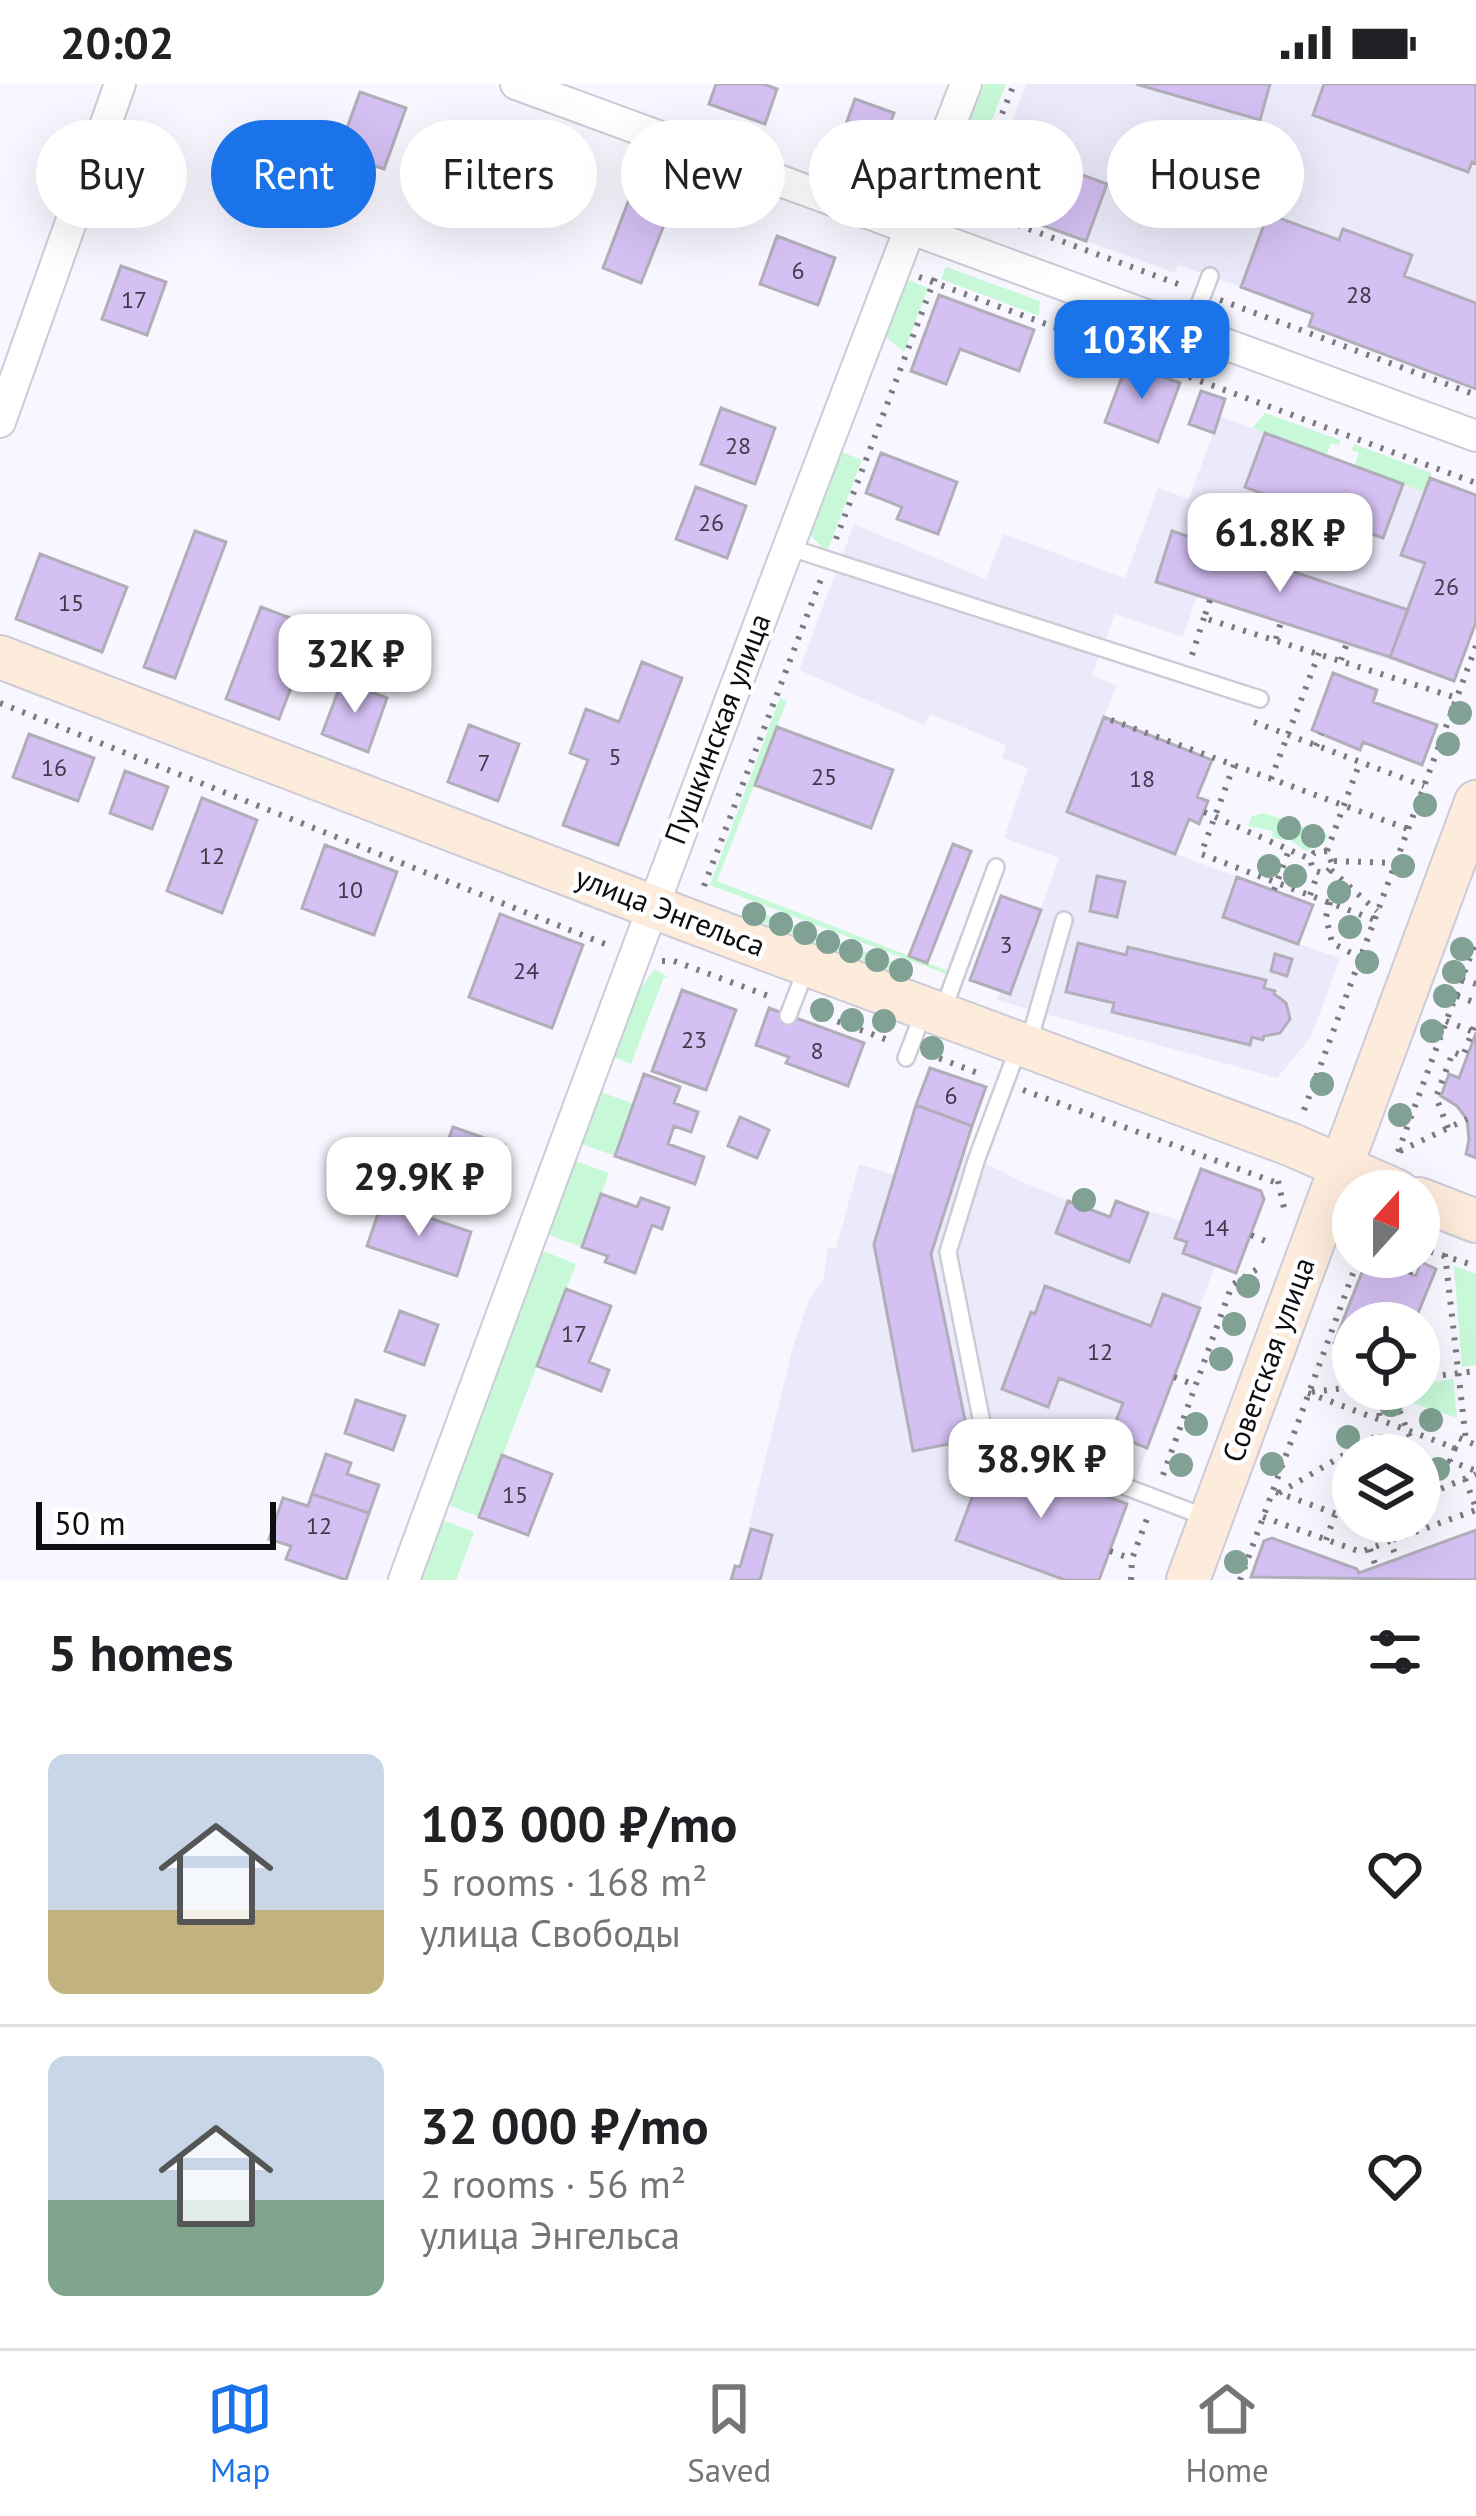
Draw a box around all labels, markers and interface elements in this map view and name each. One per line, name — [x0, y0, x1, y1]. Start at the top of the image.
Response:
text: 20:02 — [60, 13, 174, 71]
chip: Buy — [36, 120, 187, 228]
chip: Rent — [211, 120, 376, 228]
chip: Filters — [400, 120, 597, 228]
chip: New — [621, 120, 785, 228]
chip: Apartment — [809, 120, 1083, 228]
chip: House — [1107, 120, 1304, 228]
house number: 6 — [791, 255, 805, 286]
house number: 28 — [1346, 279, 1372, 310]
house number: 17 — [121, 284, 147, 315]
pin: 103K ₽ — [1044, 300, 1240, 402]
text: 103K ₽ — [1081, 313, 1203, 364]
house number: 28 — [725, 430, 751, 461]
pin: 61.8K ₽ — [1169, 493, 1391, 595]
text: 61.8K ₽ — [1215, 506, 1345, 557]
house number: 26 — [698, 507, 724, 538]
house number: 26 — [1433, 571, 1459, 602]
house number: 15 — [58, 587, 84, 618]
street label: Пушкинская улица — [655, 608, 779, 849]
pin: 32K ₽ — [271, 614, 439, 716]
text: 32K ₽ — [305, 627, 405, 678]
house number: 5 — [608, 741, 622, 772]
house number: 7 — [477, 747, 491, 778]
house number: 16 — [41, 752, 67, 783]
house number: 25 — [811, 761, 837, 792]
house number: 18 — [1129, 763, 1155, 794]
house number: 12 — [199, 840, 225, 871]
street label: улица Энгельса — [570, 857, 771, 965]
house number: 10 — [337, 874, 363, 905]
house number: 3 — [999, 929, 1013, 960]
house number: 24 — [513, 955, 539, 986]
house number: 23 — [681, 1024, 707, 1055]
house number: 8 — [810, 1035, 824, 1066]
house number: 6 — [944, 1080, 958, 1111]
pin: 29.9K ₽ — [308, 1137, 530, 1239]
text: 29.9K ₽ — [354, 1150, 484, 1201]
north arrow — [1332, 1170, 1440, 1278]
map controls — [1332, 1170, 1440, 1542]
house number: 14 — [1203, 1212, 1229, 1243]
street label: Советская улица — [1212, 1252, 1323, 1467]
button: locate — [1332, 1302, 1440, 1410]
house number: 17 — [561, 1318, 587, 1349]
house number: 12 — [1087, 1336, 1113, 1367]
pin: 38.9K ₽ — [930, 1419, 1152, 1521]
text: 38.9K ₽ — [976, 1432, 1106, 1483]
button: layers — [1332, 1434, 1440, 1542]
house number: 15 — [502, 1479, 528, 1510]
scale bar — [36, 1496, 276, 1549]
text: 50 m — [54, 1501, 126, 1544]
house number: 12 — [306, 1510, 332, 1541]
text: 5 homes — [48, 1619, 234, 1685]
icon: filters — [1362, 1619, 1428, 1685]
text: 103 000 ₽/mo — [420, 1790, 737, 1856]
icon: home — [144, 1802, 288, 1946]
icon: heart — [1362, 1841, 1428, 1907]
text: 5 rooms · 168 m² — [420, 1856, 707, 1907]
text: улица Свободы — [420, 1907, 681, 1958]
text: 32 000 ₽/mo — [420, 2092, 709, 2158]
icon: home — [144, 2104, 288, 2248]
icon: heart — [1362, 2143, 1428, 2209]
text: 2 rooms · 56 m² — [420, 2158, 686, 2209]
text: улица Энгельса — [420, 2209, 680, 2260]
tab: Map — [207, 2376, 273, 2491]
tab: Saved — [687, 2376, 771, 2491]
tab: Home — [1185, 2376, 1269, 2491]

